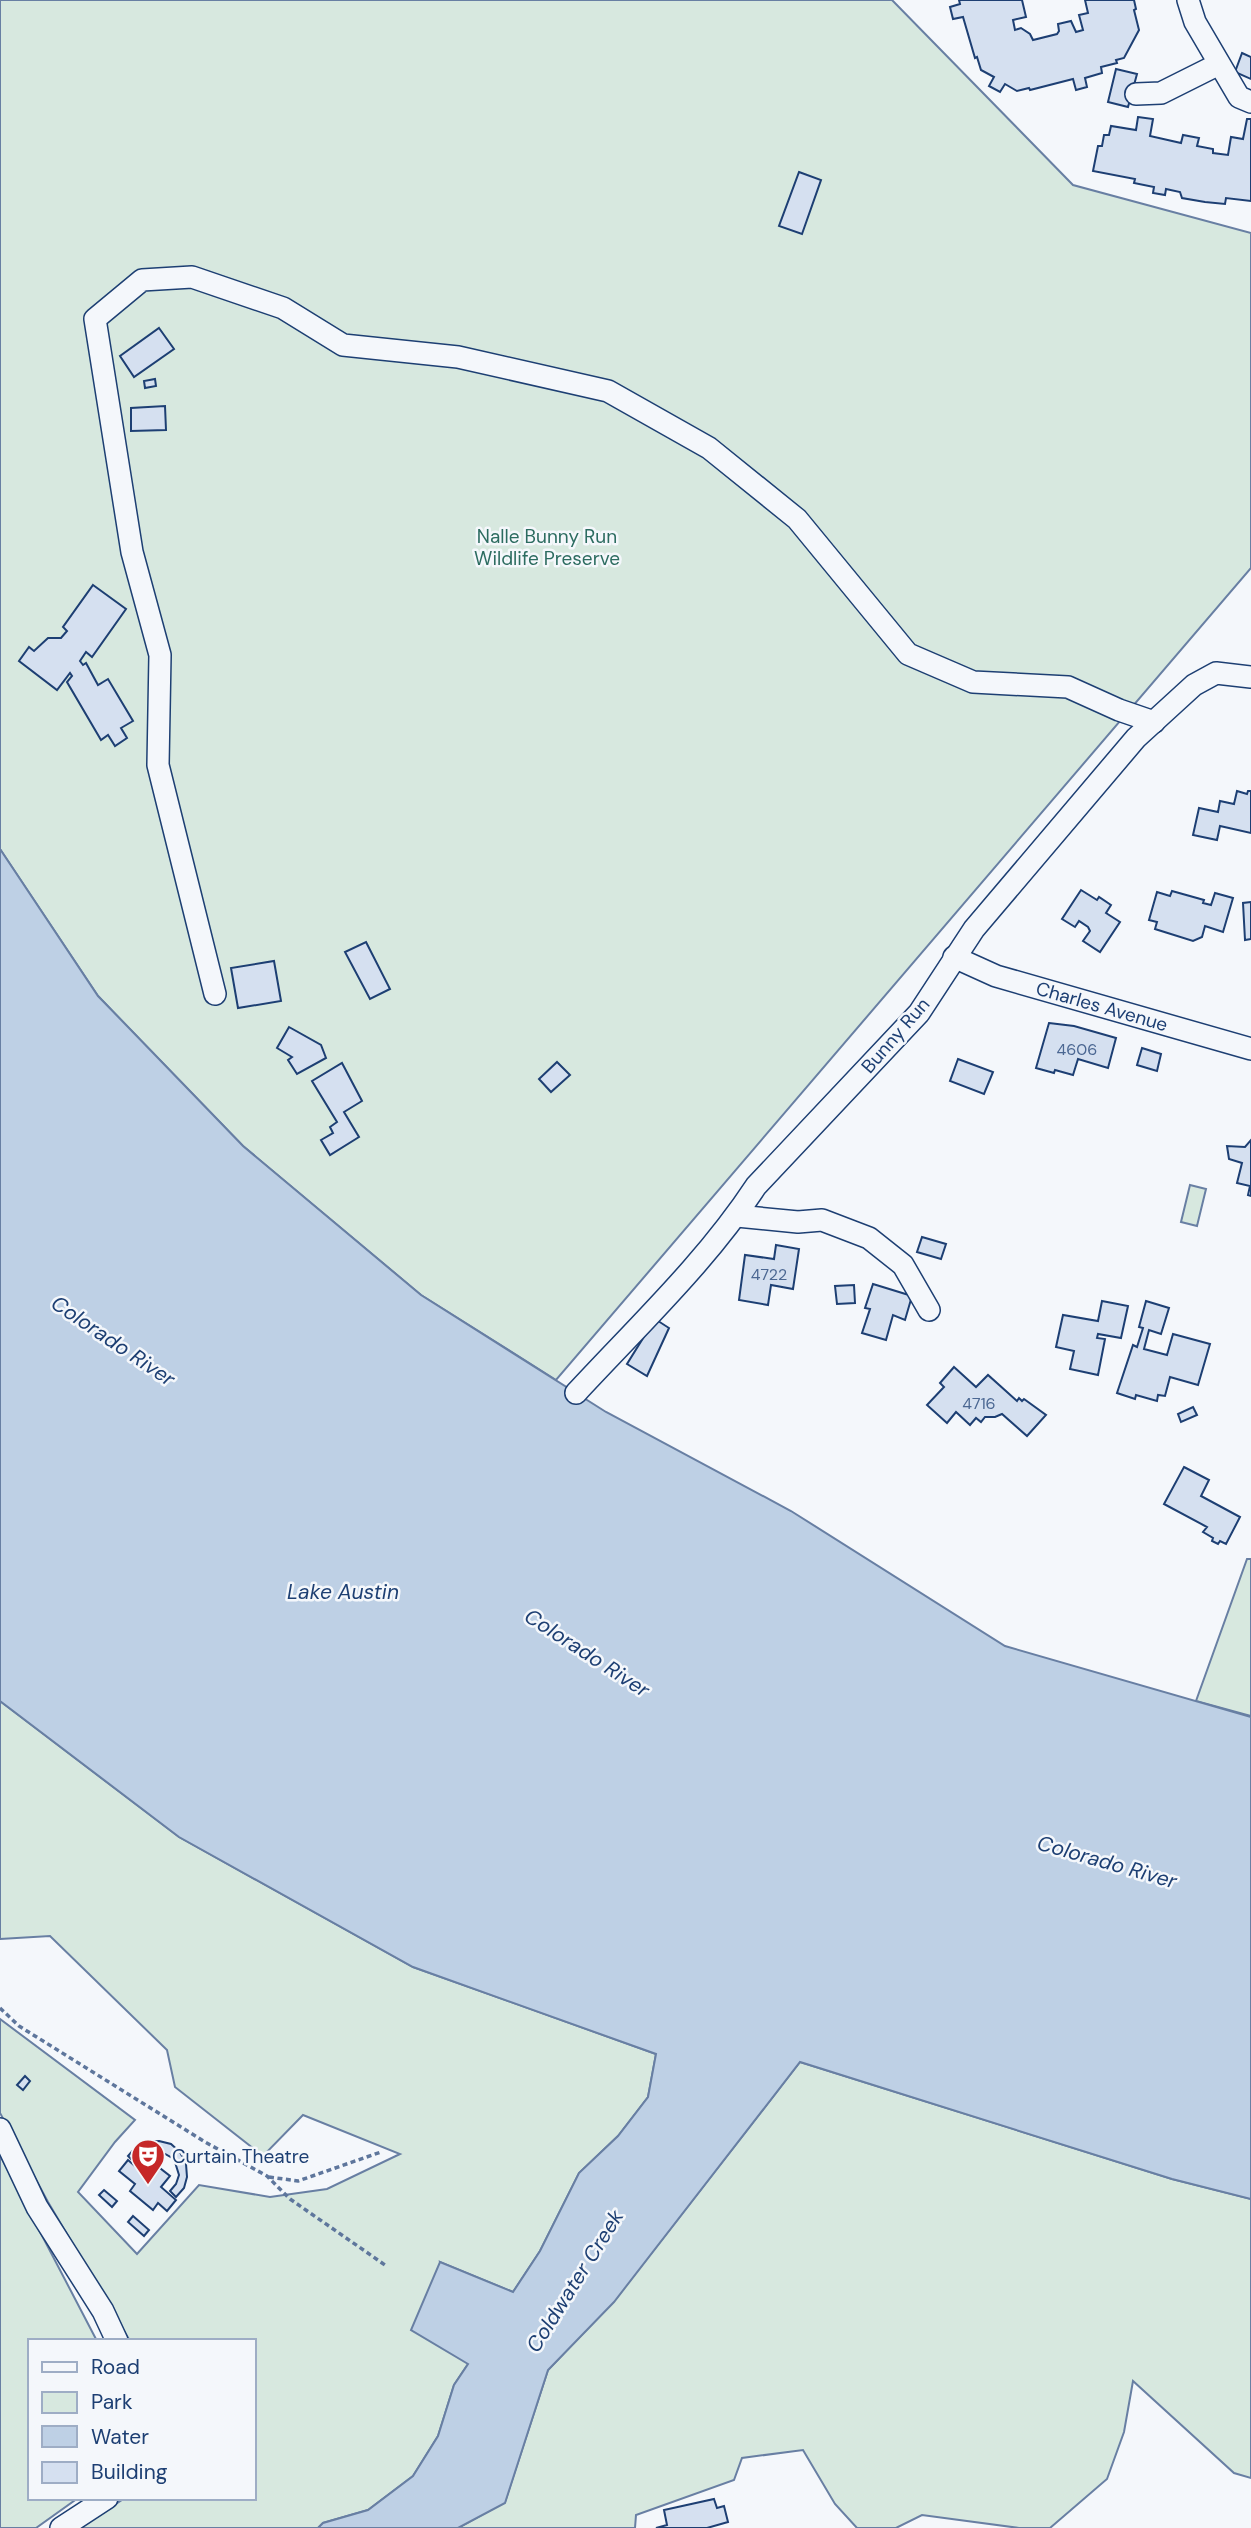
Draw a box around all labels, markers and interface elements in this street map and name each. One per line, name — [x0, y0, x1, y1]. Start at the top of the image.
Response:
park label: Nalle Bunny Run Wildlife Preserve — [474, 524, 620, 571]
street label: Charles Avenue — [1033, 976, 1171, 1037]
street label: Bunny Run — [856, 992, 935, 1078]
house number: 4606 — [1057, 1039, 1097, 1060]
house number: 4722 — [751, 1264, 787, 1285]
water label: Colorado River — [45, 1289, 182, 1394]
house number: 4716 — [962, 1393, 996, 1414]
water label: Lake Austin — [287, 1578, 399, 1606]
water label: Colorado River — [519, 1602, 656, 1705]
water label: Colorado River — [1034, 1829, 1181, 1896]
theatre icon: Curtain Theatre — [129, 2137, 167, 2186]
place label: Curtain Theatre — [172, 2144, 309, 2169]
water label: Coldwater Creek — [520, 2204, 630, 2358]
legend — [28, 2339, 256, 2500]
text: Road — [91, 2353, 140, 2381]
text: Park — [91, 2388, 133, 2416]
text: Water — [91, 2423, 149, 2451]
text: Building — [91, 2458, 168, 2486]

